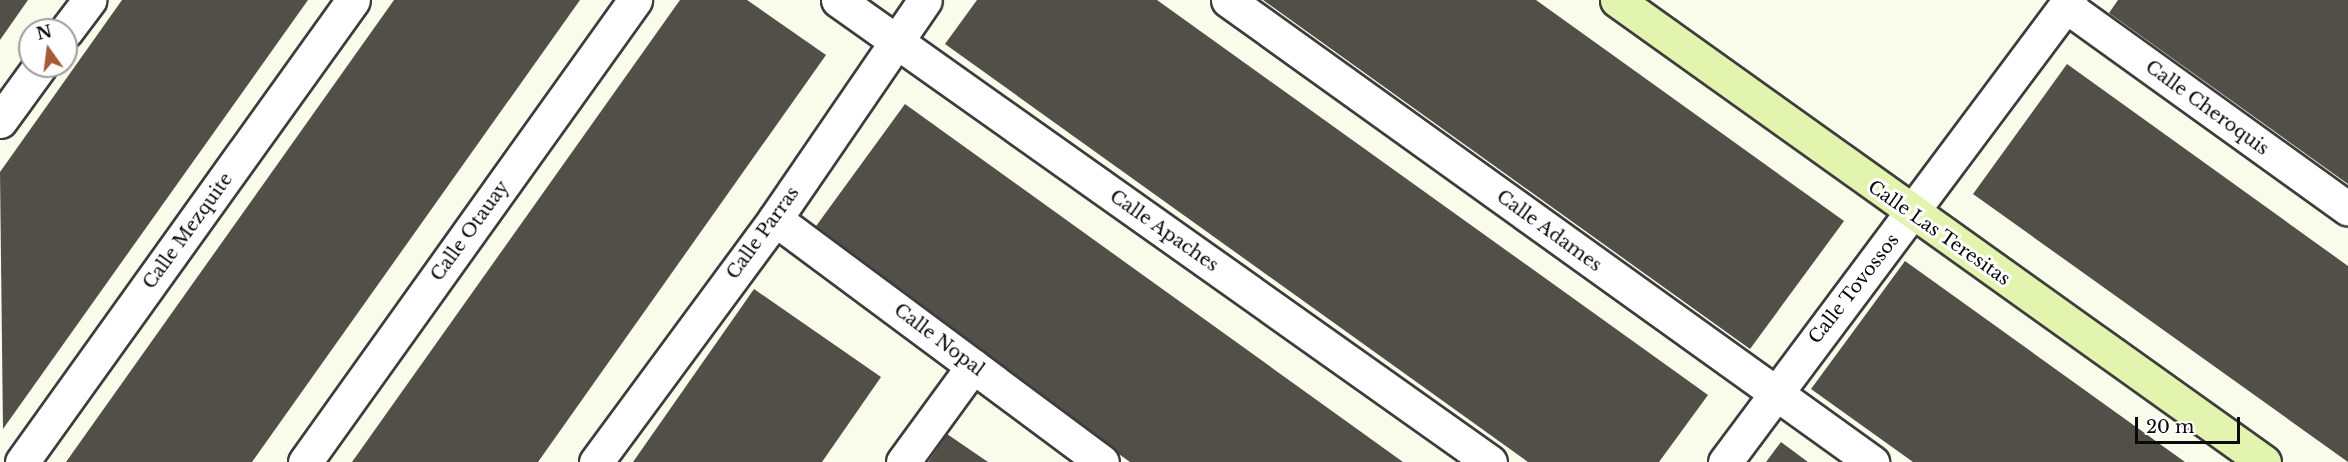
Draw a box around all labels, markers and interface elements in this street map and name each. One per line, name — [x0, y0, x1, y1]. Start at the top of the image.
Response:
north arrow — [18, 18, 78, 78]
text: N — [34, 21, 54, 44]
street label: Calle Cheroquis — [2141, 56, 2273, 160]
street label: Calle Mezquite — [139, 169, 237, 293]
street label: Calle Las Teresitas — [1864, 176, 2014, 290]
street label: Calle Otauay — [426, 177, 514, 285]
street label: Calle Parras — [722, 183, 804, 283]
street label: Calle Apaches — [1105, 185, 1223, 277]
street label: Calle Adames — [1492, 185, 1606, 277]
street label: Calle Tovossos — [1804, 230, 1904, 348]
street label: Calle Nopal — [890, 299, 988, 381]
scale bar — [2138, 405, 2243, 443]
text: 20 m — [2146, 416, 2194, 438]

